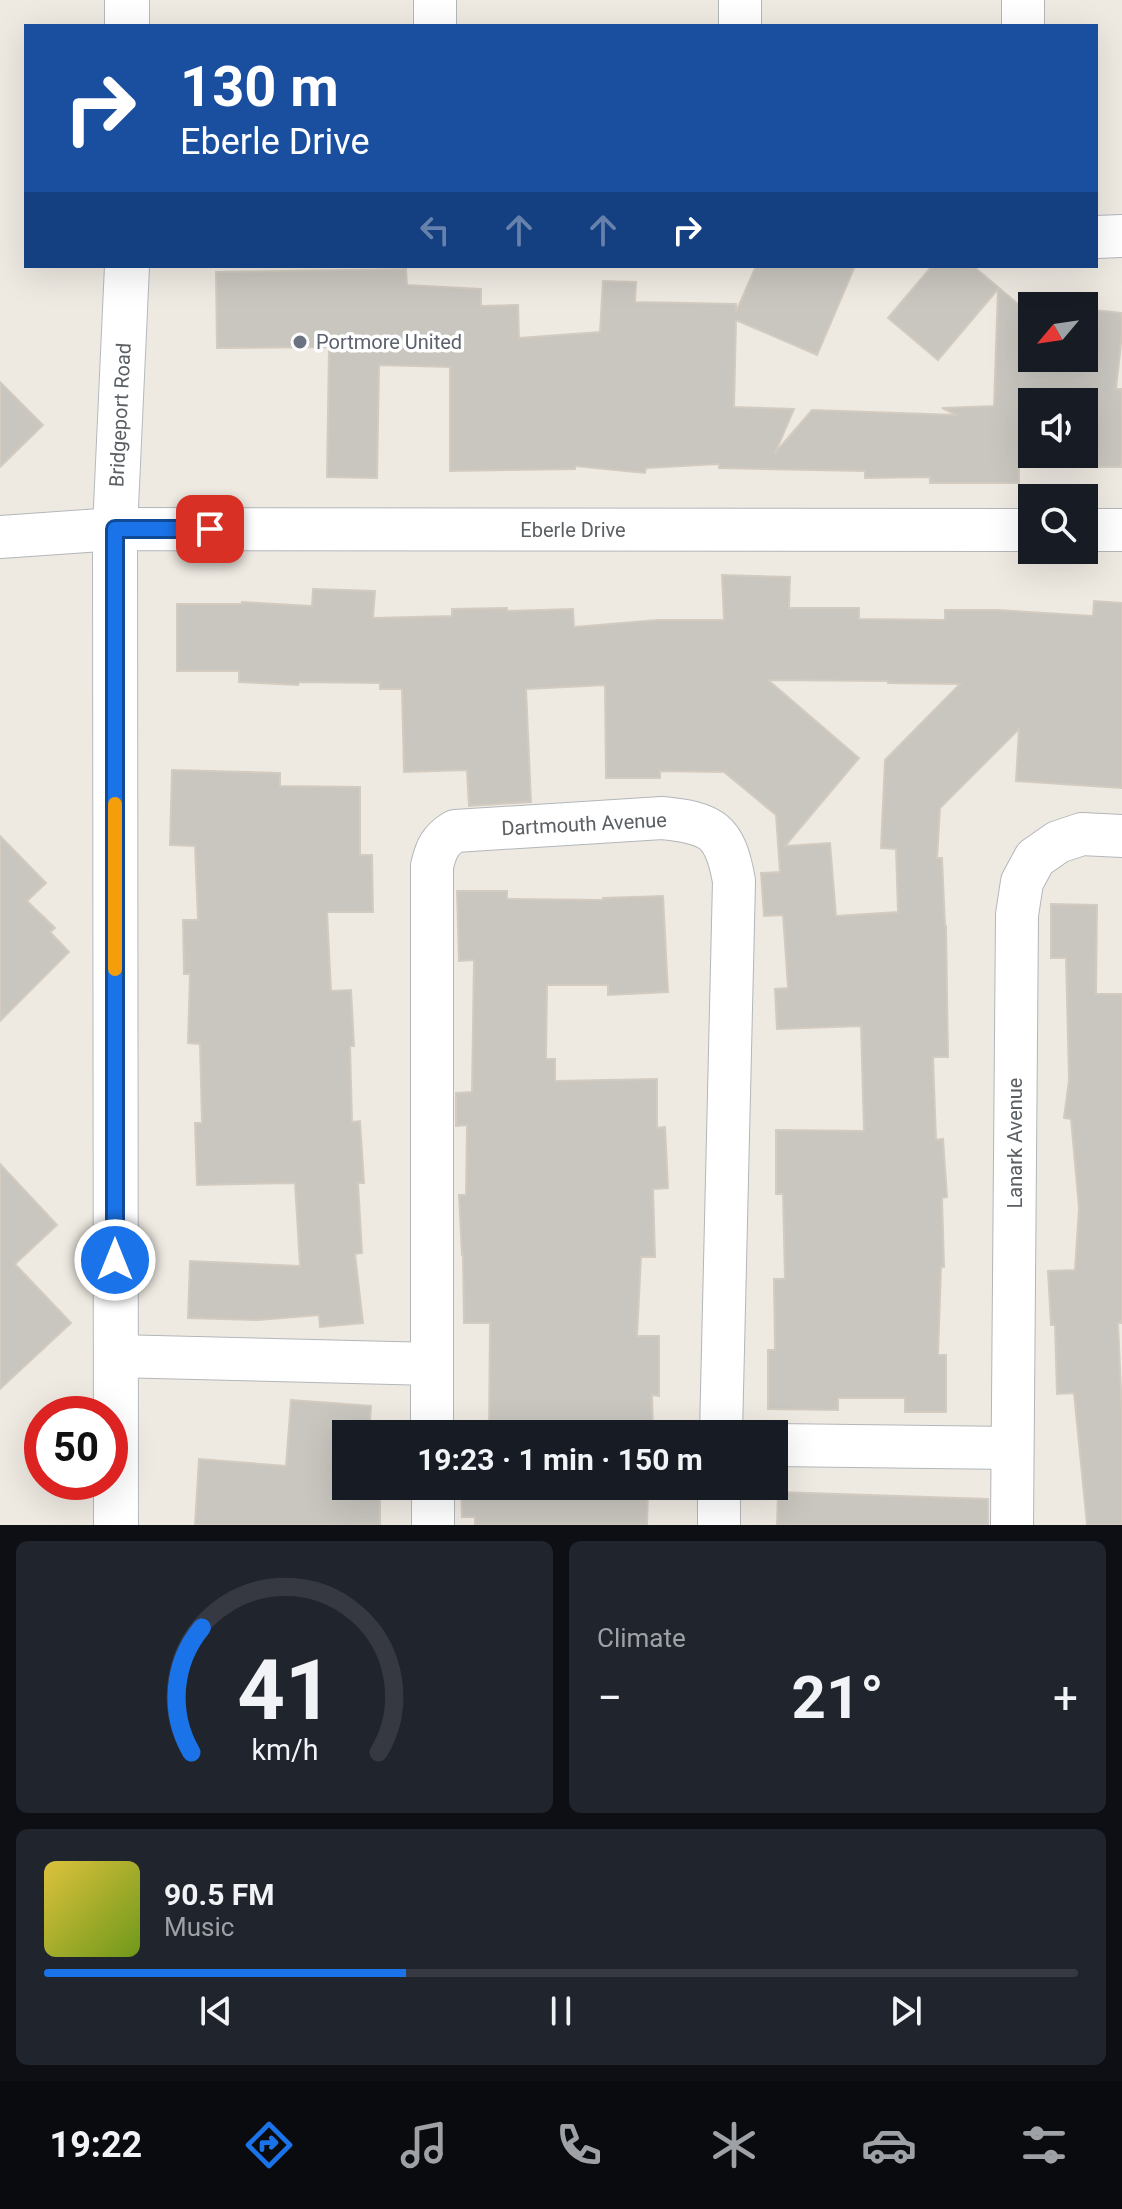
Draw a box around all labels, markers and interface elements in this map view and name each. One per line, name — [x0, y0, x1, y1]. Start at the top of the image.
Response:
text: 130 m — [180, 54, 339, 120]
icon: right — [48, 56, 152, 160]
text: Eberle Drive — [180, 121, 370, 163]
icon: left — [413, 208, 457, 252]
icon: ahead — [497, 208, 541, 252]
icon: ahead — [581, 208, 625, 252]
icon: right — [665, 208, 709, 252]
north arrow — [1018, 292, 1098, 372]
map controls — [1018, 292, 1098, 564]
place label: Portmore United — [316, 330, 462, 354]
marker: Portmore United — [291, 333, 309, 351]
street label: Bridgeport Road — [104, 342, 136, 488]
button: sound — [1018, 388, 1098, 468]
button: search — [1018, 484, 1098, 564]
pin — [176, 495, 244, 563]
icon: arrive — [188, 507, 232, 551]
street label: Eberle Drive — [520, 518, 626, 542]
street label: Dartmouth Avenue — [501, 808, 667, 840]
street label: Lanark Avenue — [1003, 1078, 1027, 1208]
position arrow — [73, 1218, 157, 1302]
speed limit sign: 50 — [24, 1396, 128, 1500]
text: 19:23 · 1 min · 150 m — [417, 1442, 703, 1477]
text: Climate — [597, 1623, 686, 1653]
text: 41 — [237, 1642, 332, 1739]
text: 21° — [791, 1662, 884, 1733]
text: − — [597, 1672, 622, 1724]
text: + — [1053, 1672, 1078, 1724]
text: km/h — [251, 1733, 318, 1767]
text: 90.5 FM — [164, 1877, 275, 1912]
text: Music — [164, 1912, 234, 1942]
icon: previous — [194, 1989, 238, 2033]
icon: pause — [539, 1989, 583, 2033]
icon: next — [884, 1989, 928, 2033]
icon: directions — [241, 2117, 297, 2173]
icon: music — [396, 2117, 452, 2173]
icon: phone — [551, 2117, 607, 2173]
icon: climate — [706, 2117, 762, 2173]
icon: car — [861, 2117, 917, 2173]
icon: filters — [1016, 2117, 1072, 2173]
text: 19:22 — [50, 2124, 142, 2166]

